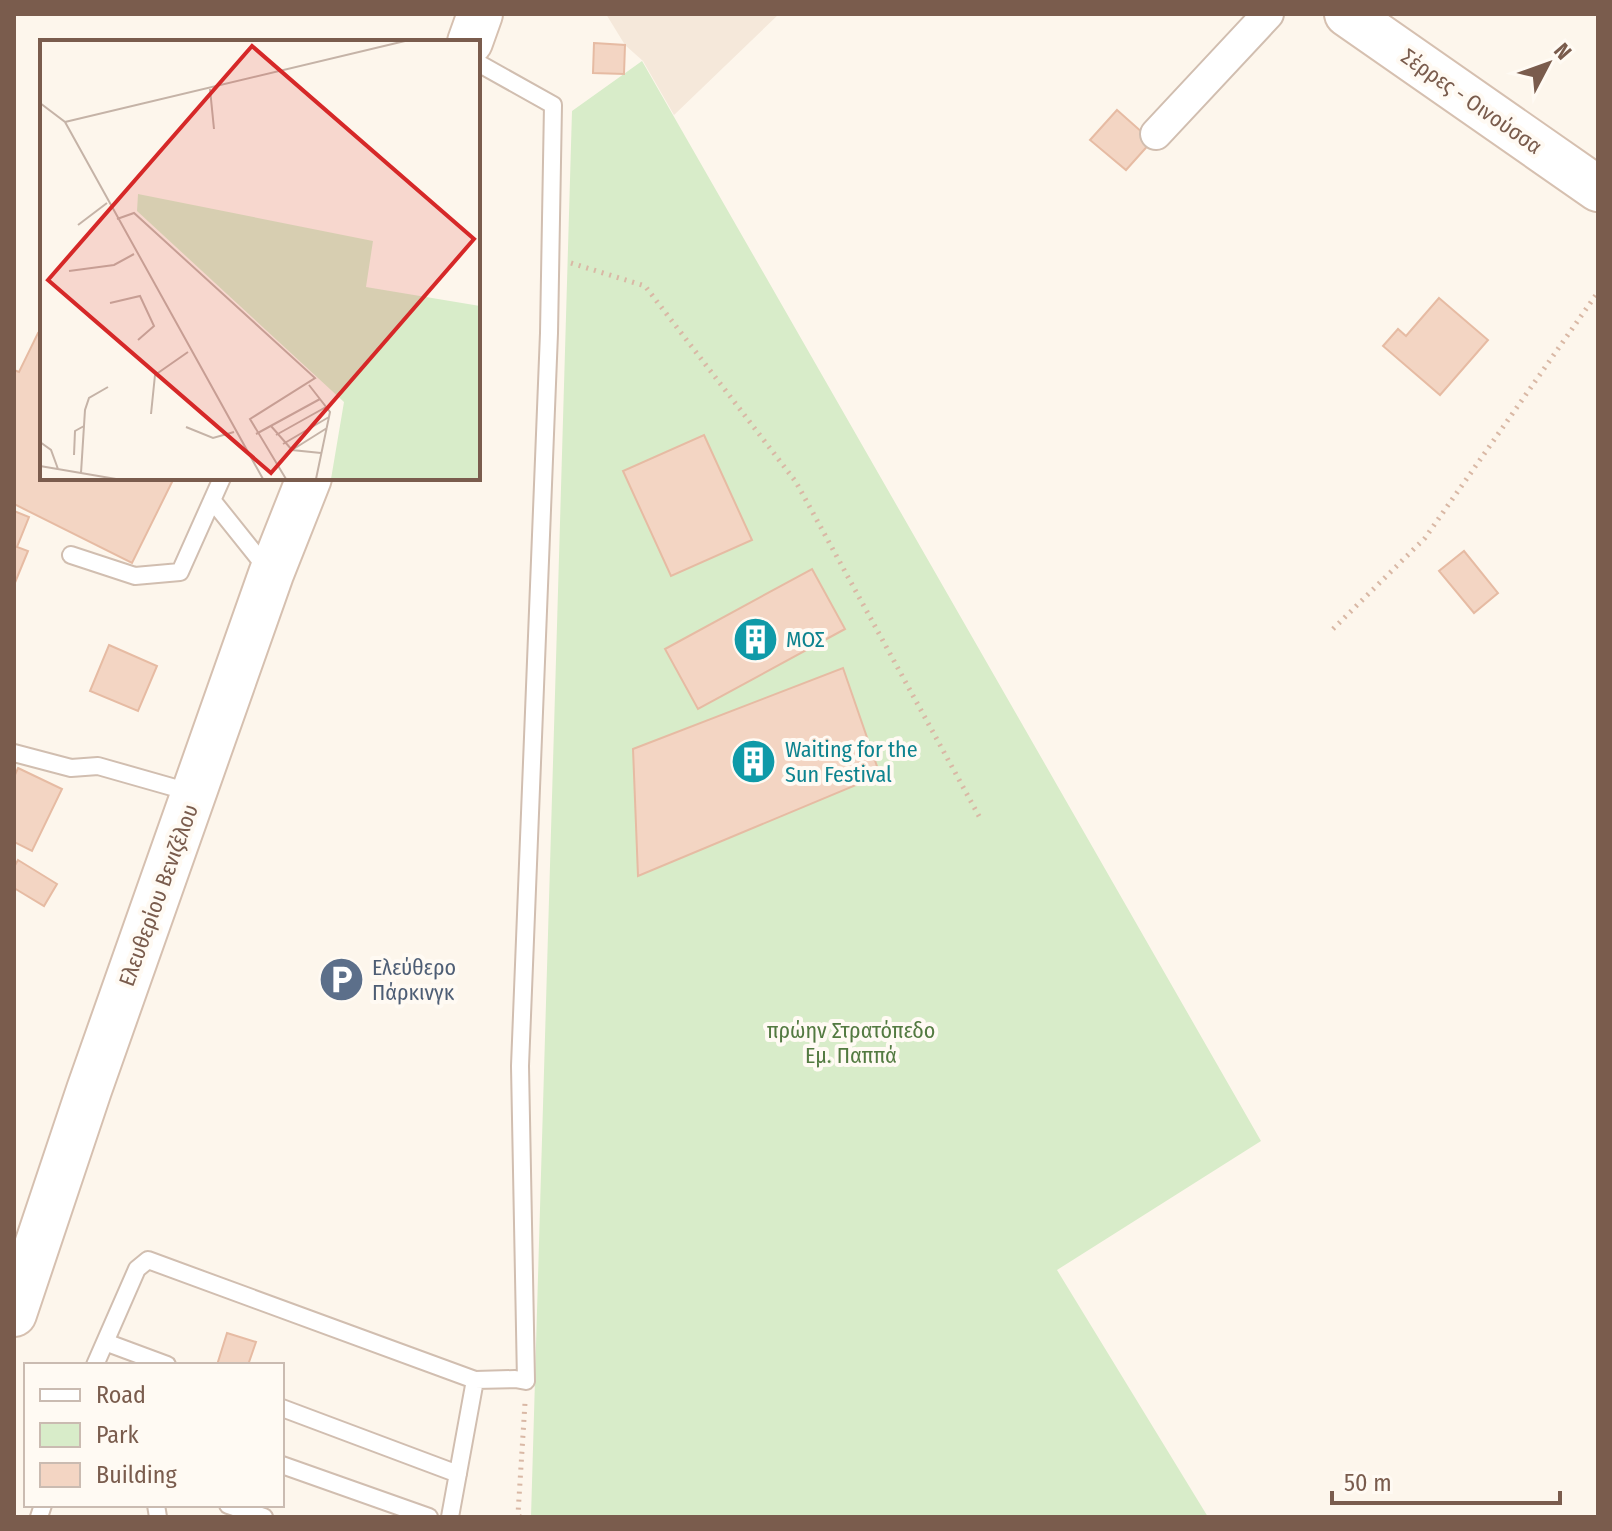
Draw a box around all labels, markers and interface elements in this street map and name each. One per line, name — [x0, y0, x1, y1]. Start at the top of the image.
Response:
north arrow — [1508, 24, 1588, 104]
text: N — [1548, 37, 1577, 65]
inset map — [40, 40, 480, 480]
street label: Σέρρες - Οινούσσα — [1396, 43, 1547, 160]
building icon: ΜΟΣ — [731, 615, 779, 663]
place label: ΜΟΣ — [786, 626, 825, 653]
place label: Waiting for the Sun Festival — [785, 736, 918, 788]
building icon: Waiting for the Sun Festival — [730, 738, 778, 786]
street label: Ελευθερίου Βενιζέλου — [113, 801, 204, 990]
place label: Ελεύθερο Πάρκινγκ — [372, 954, 456, 1006]
parking icon: Ελεύθερο Πάρκινγκ — [317, 956, 365, 1004]
park label: πρώην Στρατόπεδο Εμ. Παππά — [767, 1017, 935, 1069]
legend — [24, 1363, 284, 1507]
text: Road — [96, 1381, 146, 1409]
text: Park — [96, 1421, 139, 1449]
scale bar — [1332, 1455, 1560, 1505]
text: Building — [96, 1461, 178, 1489]
text: 50 m — [1344, 1469, 1392, 1497]

